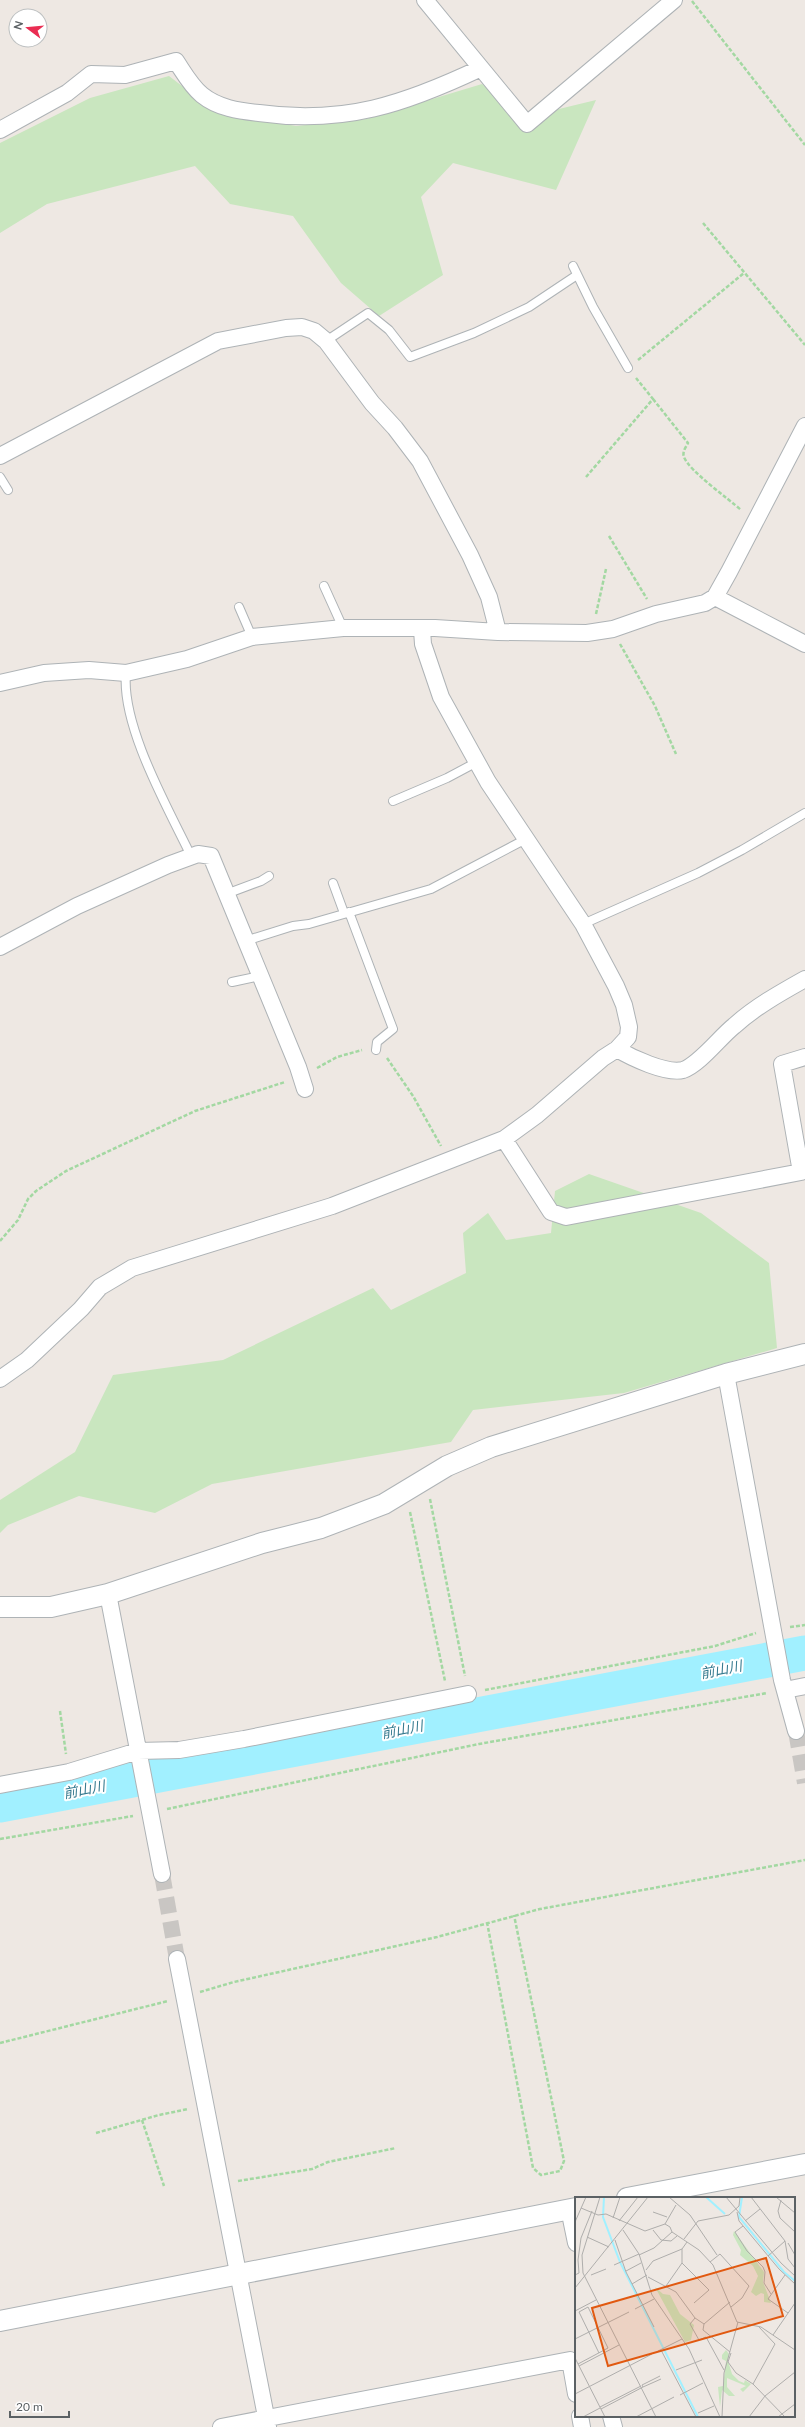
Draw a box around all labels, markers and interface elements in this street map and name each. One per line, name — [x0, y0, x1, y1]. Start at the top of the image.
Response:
north arrow — [8, 8, 48, 48]
text: N — [10, 19, 25, 31]
water label: 前山川 — [699, 1656, 745, 1681]
water label: 前山川 — [380, 1716, 426, 1741]
water label: 前山川 — [62, 1776, 108, 1801]
inset map — [575, 2197, 795, 2417]
scale bar — [10, 2393, 69, 2419]
text: 20 m — [16, 2399, 43, 2414]

